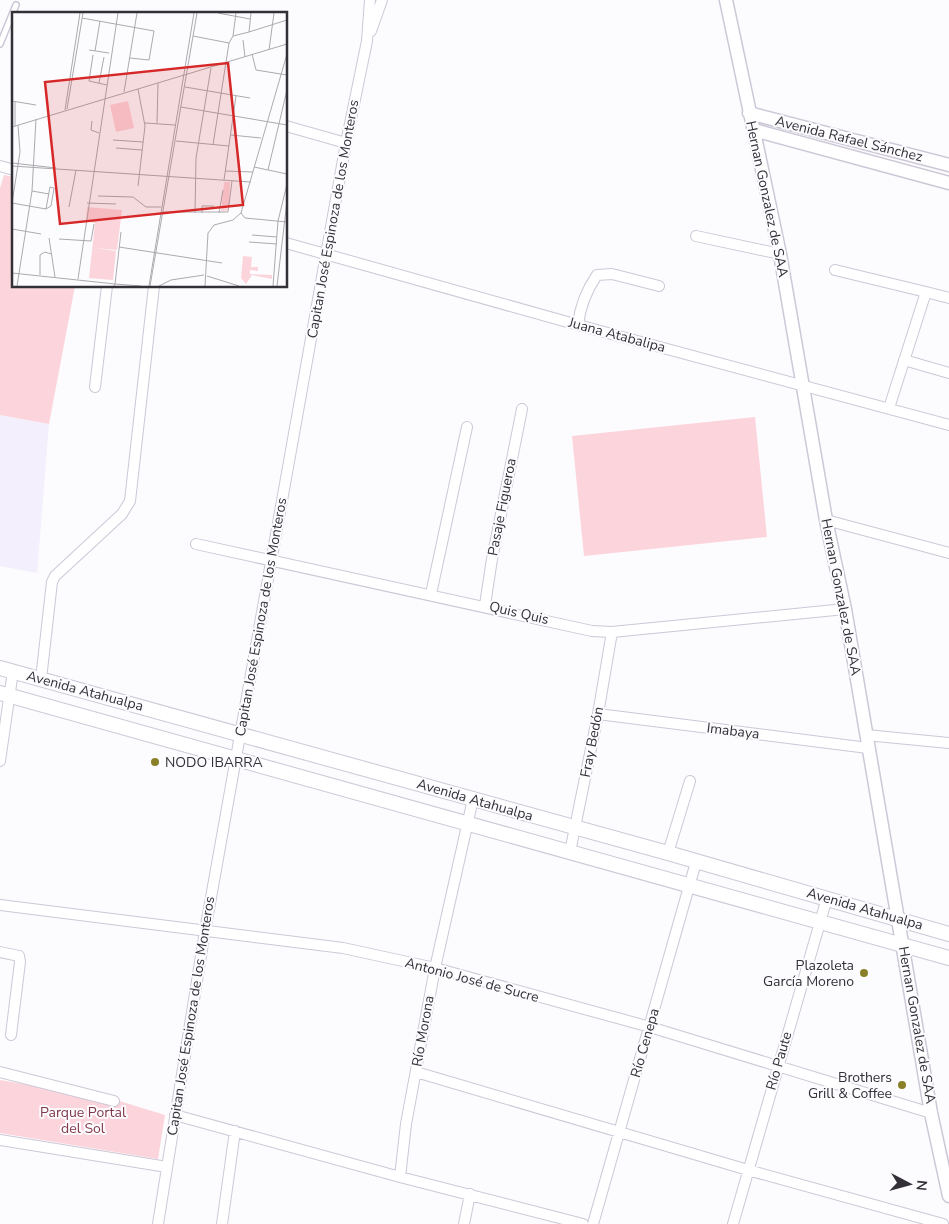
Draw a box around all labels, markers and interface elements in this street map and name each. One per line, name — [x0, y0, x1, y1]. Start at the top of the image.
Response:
inset map — [12, 12, 288, 288]
street label: Capitan José Espinoza de los Monteros — [303, 98, 363, 340]
street label: Avenida Rafael Sánchez — [773, 112, 925, 167]
street label: Hernan Gonzalez de SAA — [741, 119, 793, 279]
street label: Juana Atabalipa — [565, 313, 668, 357]
street label: Pasaje Figueroa — [483, 457, 521, 557]
street label: Capitan José Espinoza de los Monteros — [231, 496, 291, 738]
street label: Hernan Gonzalez de SAA — [816, 517, 866, 677]
street label: Quis Quis — [487, 597, 551, 629]
street label: Avenida Atahualpa — [25, 666, 145, 716]
street label: Fray Bedón — [576, 705, 608, 779]
street label: Imabaya — [706, 718, 760, 744]
place label: NODO IBARRA — [165, 753, 263, 772]
marker: NODO IBARRA — [149, 756, 161, 768]
street label: Avenida Atahualpa — [415, 774, 535, 826]
street label: Avenida Atahualpa — [805, 883, 925, 935]
street label: Capitan José Espinoza de los Monteros — [163, 895, 219, 1137]
street label: Hernan Gonzalez de SAA — [894, 945, 940, 1105]
street label: Antonio José de Sucre — [403, 953, 541, 1007]
place label: Plazoleta García Moreno — [763, 956, 854, 991]
marker: Plazoleta García Moreno — [858, 967, 870, 979]
street label: Río Morona — [407, 994, 439, 1068]
street label: Río Cenepa — [626, 1006, 664, 1080]
street label: Río Paute — [762, 1030, 796, 1092]
place label: Brothers Grill & Coffee — [808, 1068, 892, 1103]
marker: Brothers Grill & Coffee — [896, 1079, 908, 1091]
park label: Parque Portal del Sol — [40, 1103, 127, 1138]
north arrow — [884, 1159, 934, 1209]
text: N — [911, 1179, 931, 1192]

